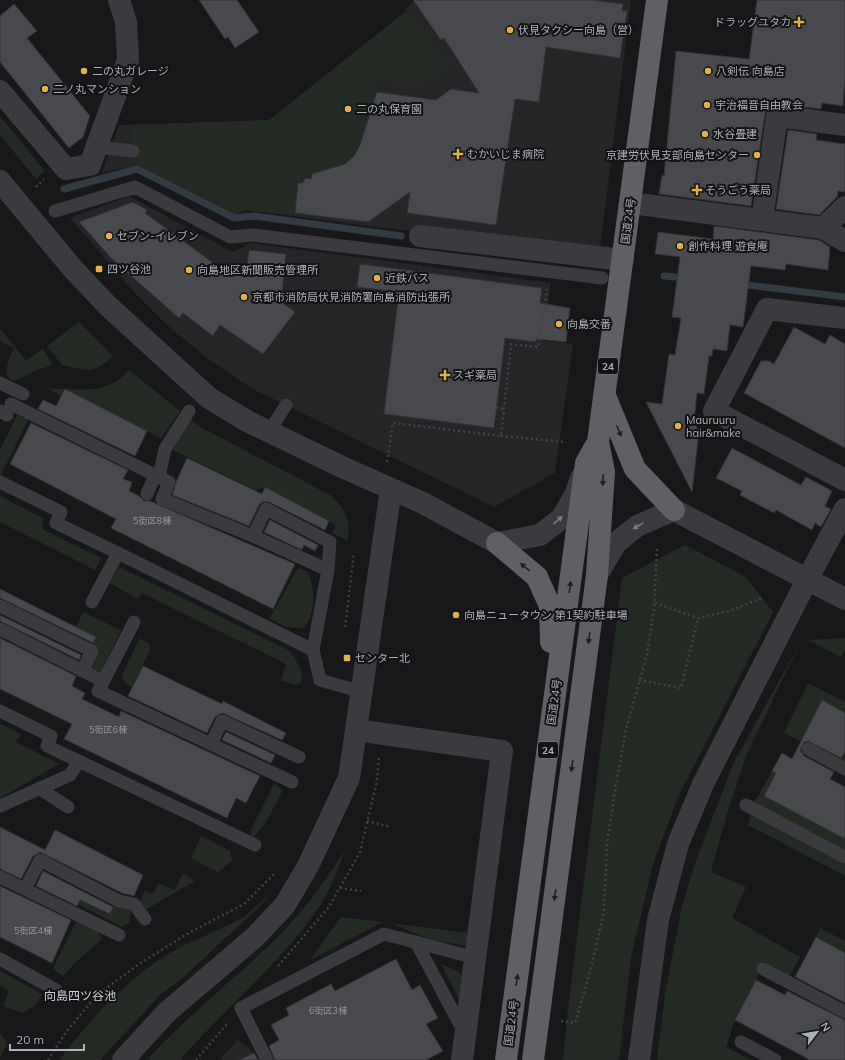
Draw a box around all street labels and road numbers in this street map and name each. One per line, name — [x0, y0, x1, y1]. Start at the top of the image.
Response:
street label: 国道24号 — [618, 197, 638, 245]
road number: 24 — [598, 358, 618, 374]
street label: 国道24号 — [544, 678, 564, 726]
road number: 24 — [538, 742, 558, 758]
street label: 国道24号 — [501, 999, 521, 1047]

